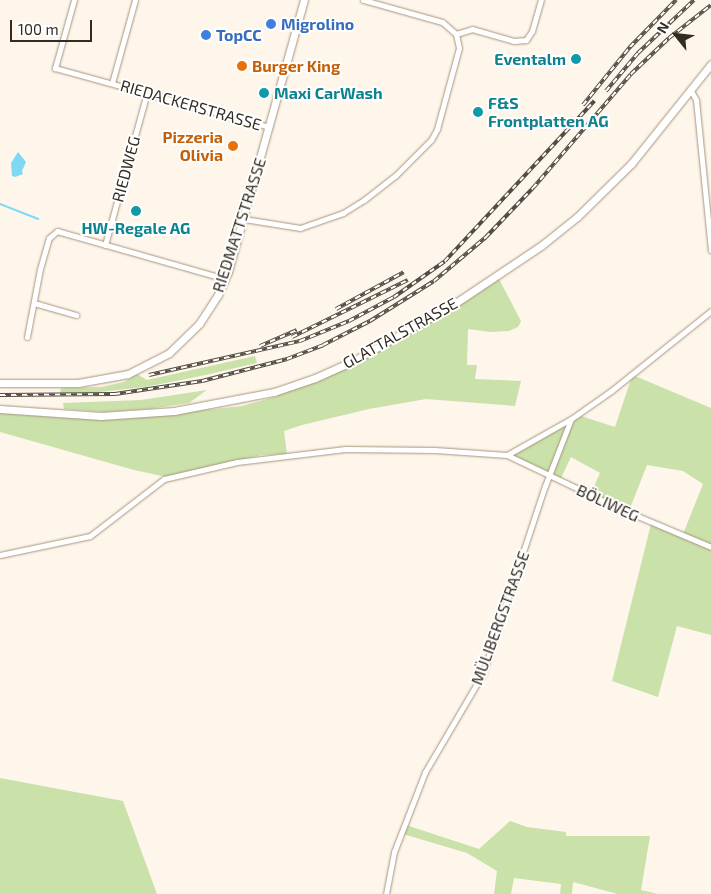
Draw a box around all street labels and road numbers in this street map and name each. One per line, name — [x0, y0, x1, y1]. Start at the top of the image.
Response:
street label: RIEDACKERSTRASSE — [118, 76, 264, 134]
street label: RIEDWEG — [108, 134, 144, 204]
street label: RIEDMATTSTRASSE — [208, 155, 270, 295]
street label: GLATTALSTRASSE — [339, 294, 461, 372]
street label: BÖLIWEG — [574, 480, 642, 526]
street label: MÜLIBERGSTRASSE — [467, 548, 533, 688]

